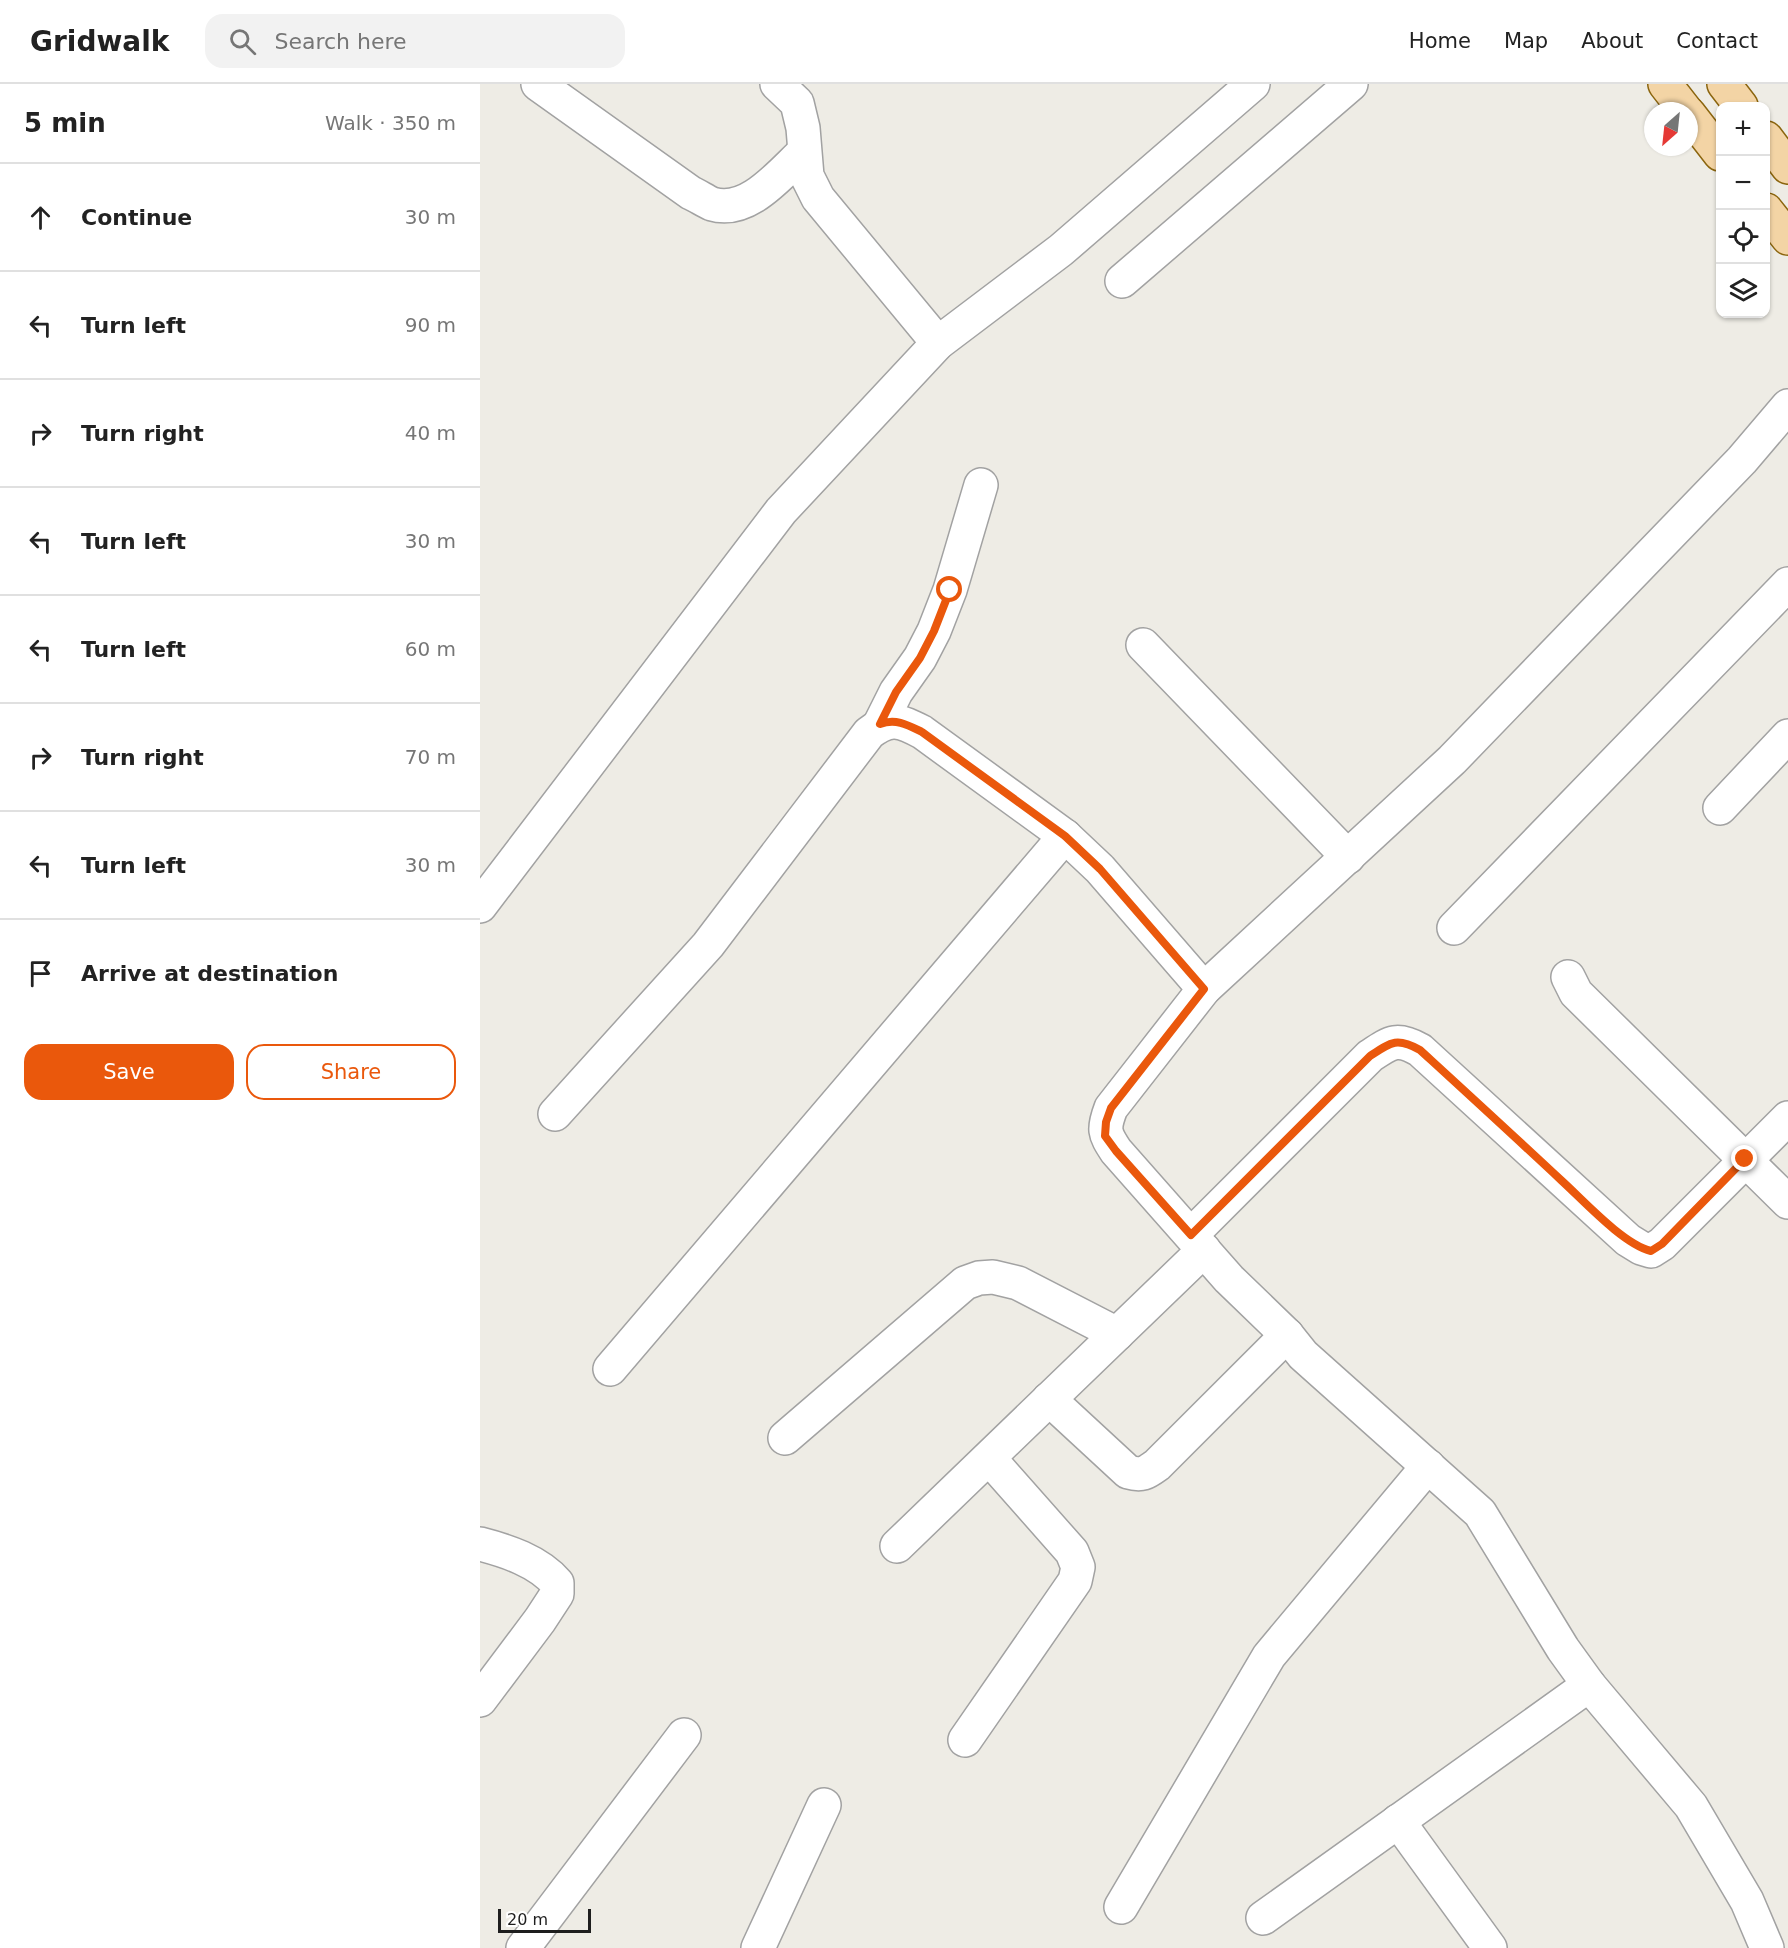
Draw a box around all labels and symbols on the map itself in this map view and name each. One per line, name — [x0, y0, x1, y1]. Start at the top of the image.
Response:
north arrow — [1644, 102, 1698, 156]
route start — [936, 576, 962, 602]
route end — [1731, 1145, 1757, 1171]
scale bar — [498, 1906, 591, 1934]

